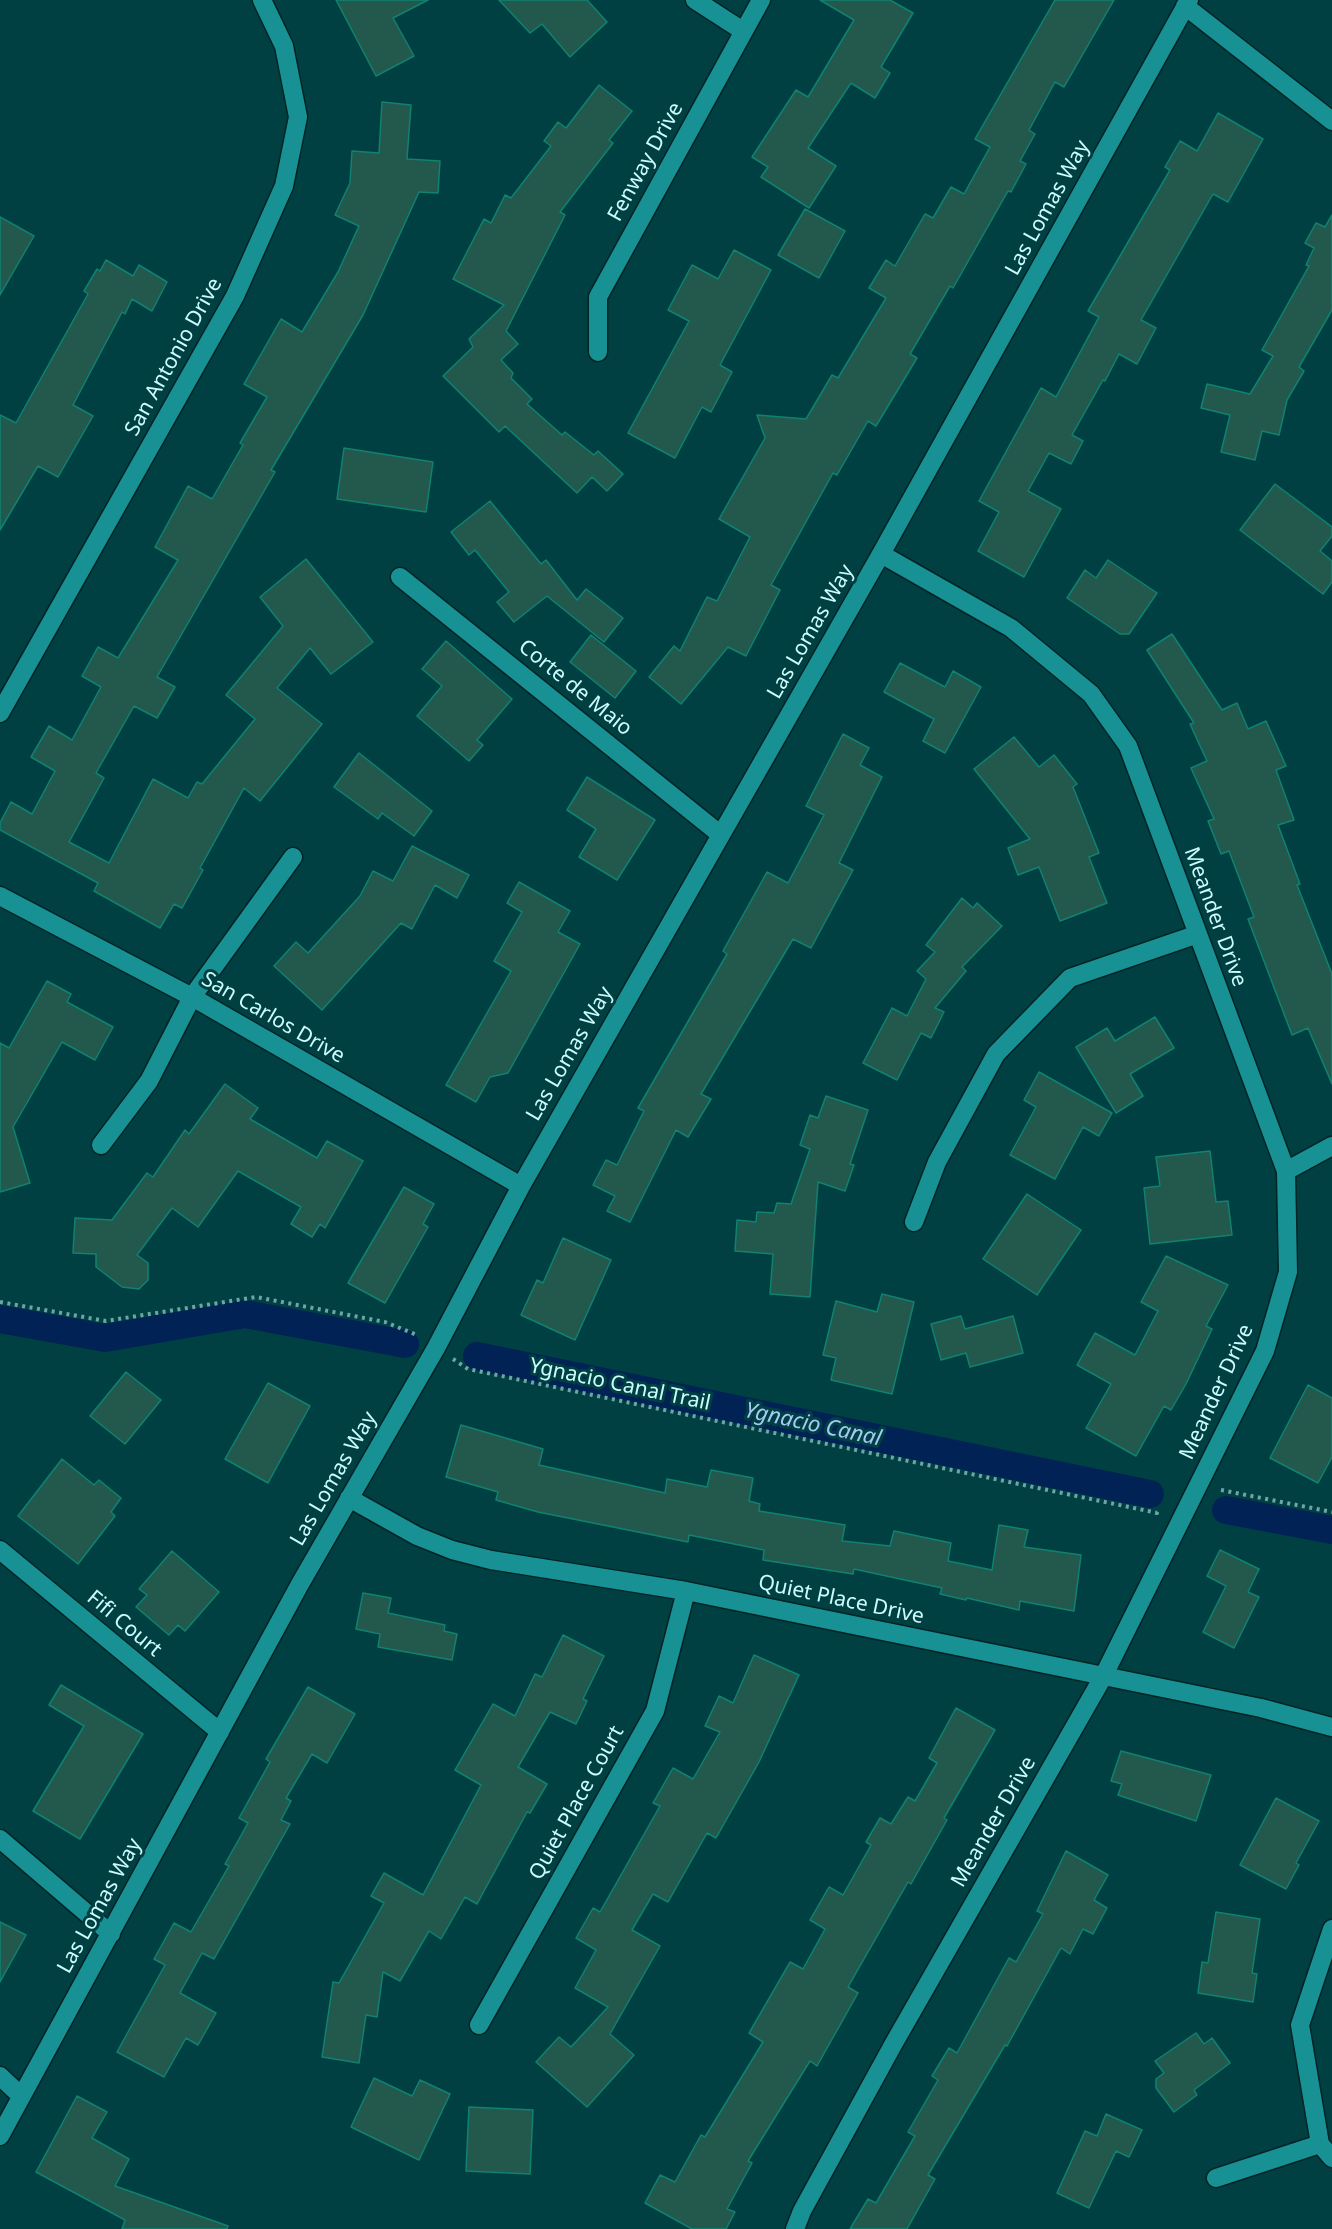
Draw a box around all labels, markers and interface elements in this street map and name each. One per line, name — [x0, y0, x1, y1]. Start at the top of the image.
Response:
street label: Fenway Drive — [603, 98, 689, 226]
street label: Las Lomas Way — [1000, 136, 1096, 280]
street label: San Antonio Drive — [120, 274, 228, 440]
street label: Las Lomas Way — [762, 561, 860, 703]
street label: Corte de Maio — [513, 635, 637, 741]
street label: Meander Drive — [1178, 844, 1252, 990]
street label: San Carlos Drive — [197, 967, 349, 1069]
street label: Las Lomas Way — [521, 983, 619, 1125]
street label: Meander Drive — [1175, 1320, 1259, 1464]
street label: Ygnacio Canal Trail — [527, 1354, 713, 1416]
water label: Ygnacio Canal — [742, 1398, 884, 1452]
street label: Las Lomas Way — [285, 1408, 383, 1550]
street label: Quiet Place Drive — [756, 1570, 926, 1630]
street label: Fifi Court — [82, 1586, 166, 1662]
street label: Quiet Place Court — [524, 1722, 630, 1884]
street label: Meander Drive — [946, 1752, 1042, 1892]
street label: Las Lomas Way — [52, 1834, 148, 1978]

